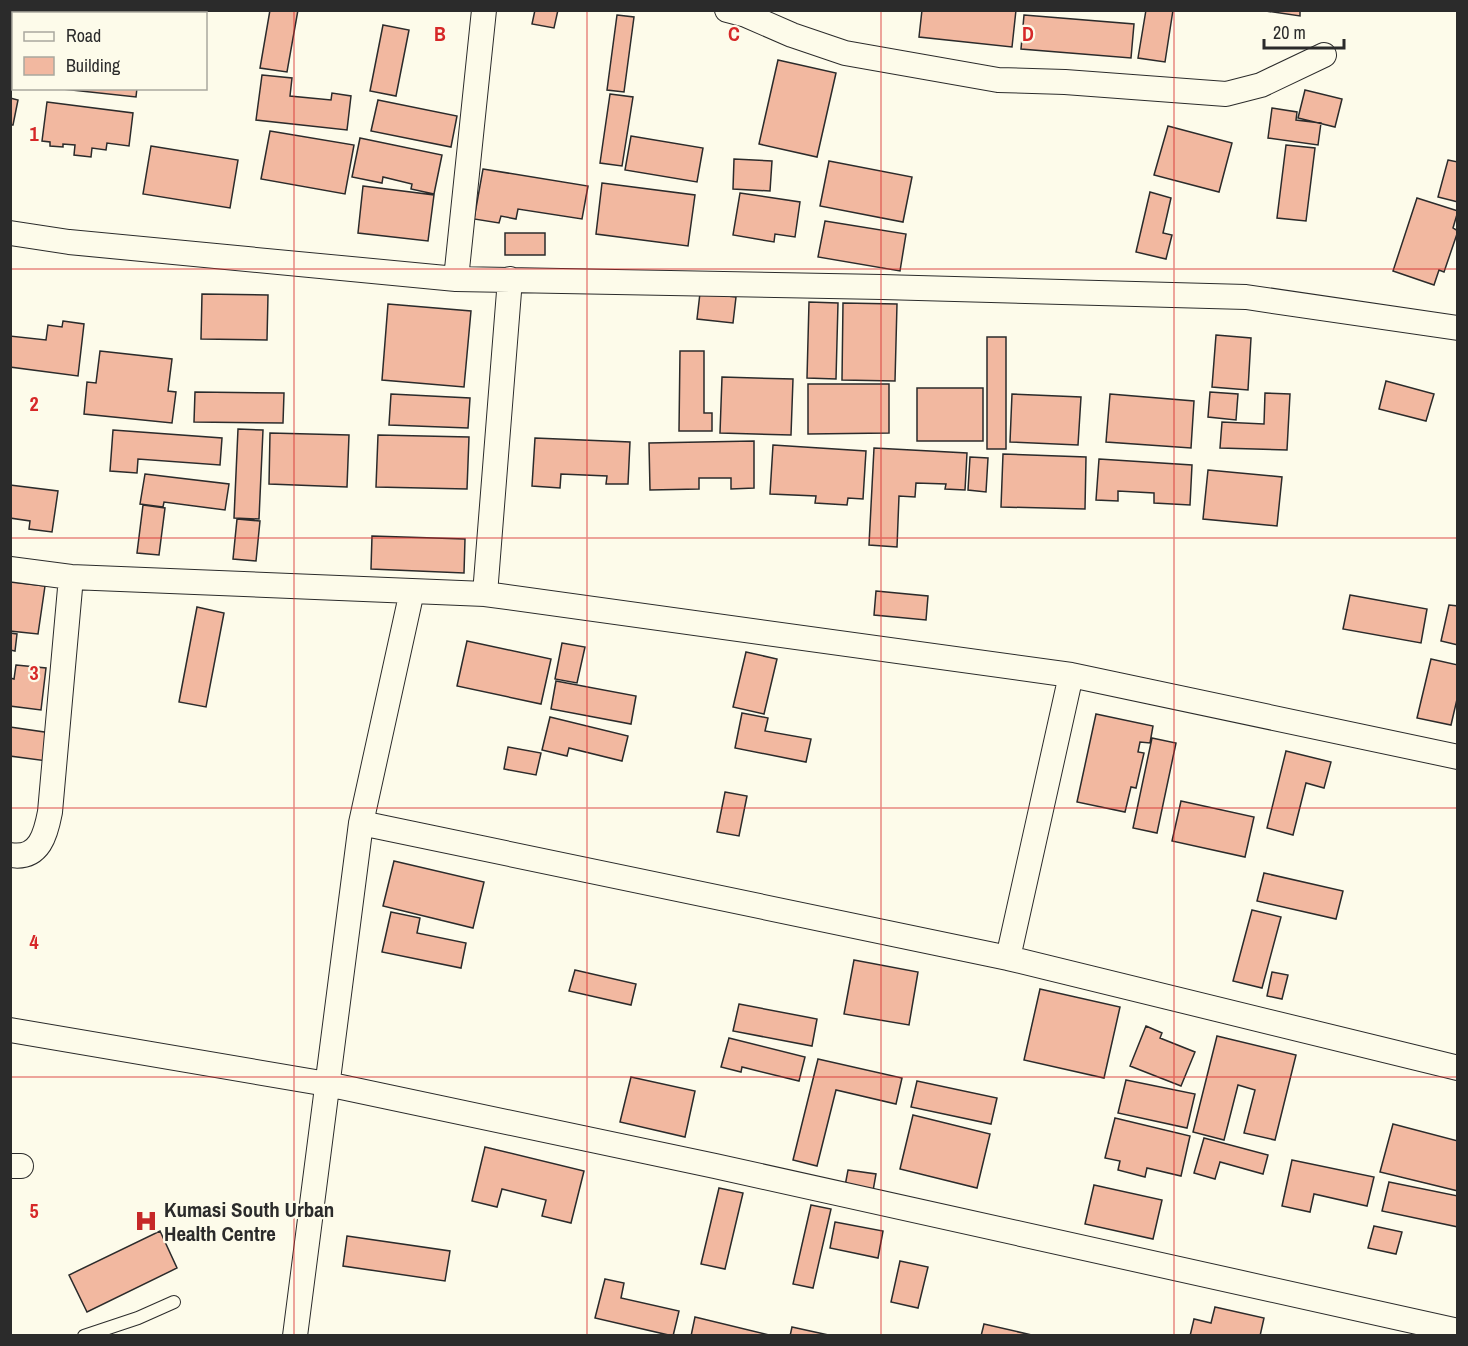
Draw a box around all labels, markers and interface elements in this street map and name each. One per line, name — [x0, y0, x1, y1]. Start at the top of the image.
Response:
legend — [12, 12, 207, 90]
scale bar — [1264, 12, 1344, 50]
text: B — [434, 20, 446, 47]
text: C — [728, 20, 740, 47]
text: D — [1022, 20, 1034, 47]
text: 20 m — [1273, 20, 1306, 45]
text: Road — [66, 23, 101, 48]
text: Building — [66, 53, 121, 78]
text: 1 — [29, 120, 39, 147]
text: 2 — [29, 390, 39, 417]
text: 3 — [29, 659, 39, 686]
text: 4 — [29, 928, 39, 955]
place label: Kumasi South Urban Health Centre — [164, 1195, 334, 1248]
text: 5 — [29, 1197, 39, 1224]
hospital icon: Kumasi South Urban Health Centre — [133, 1208, 159, 1234]

